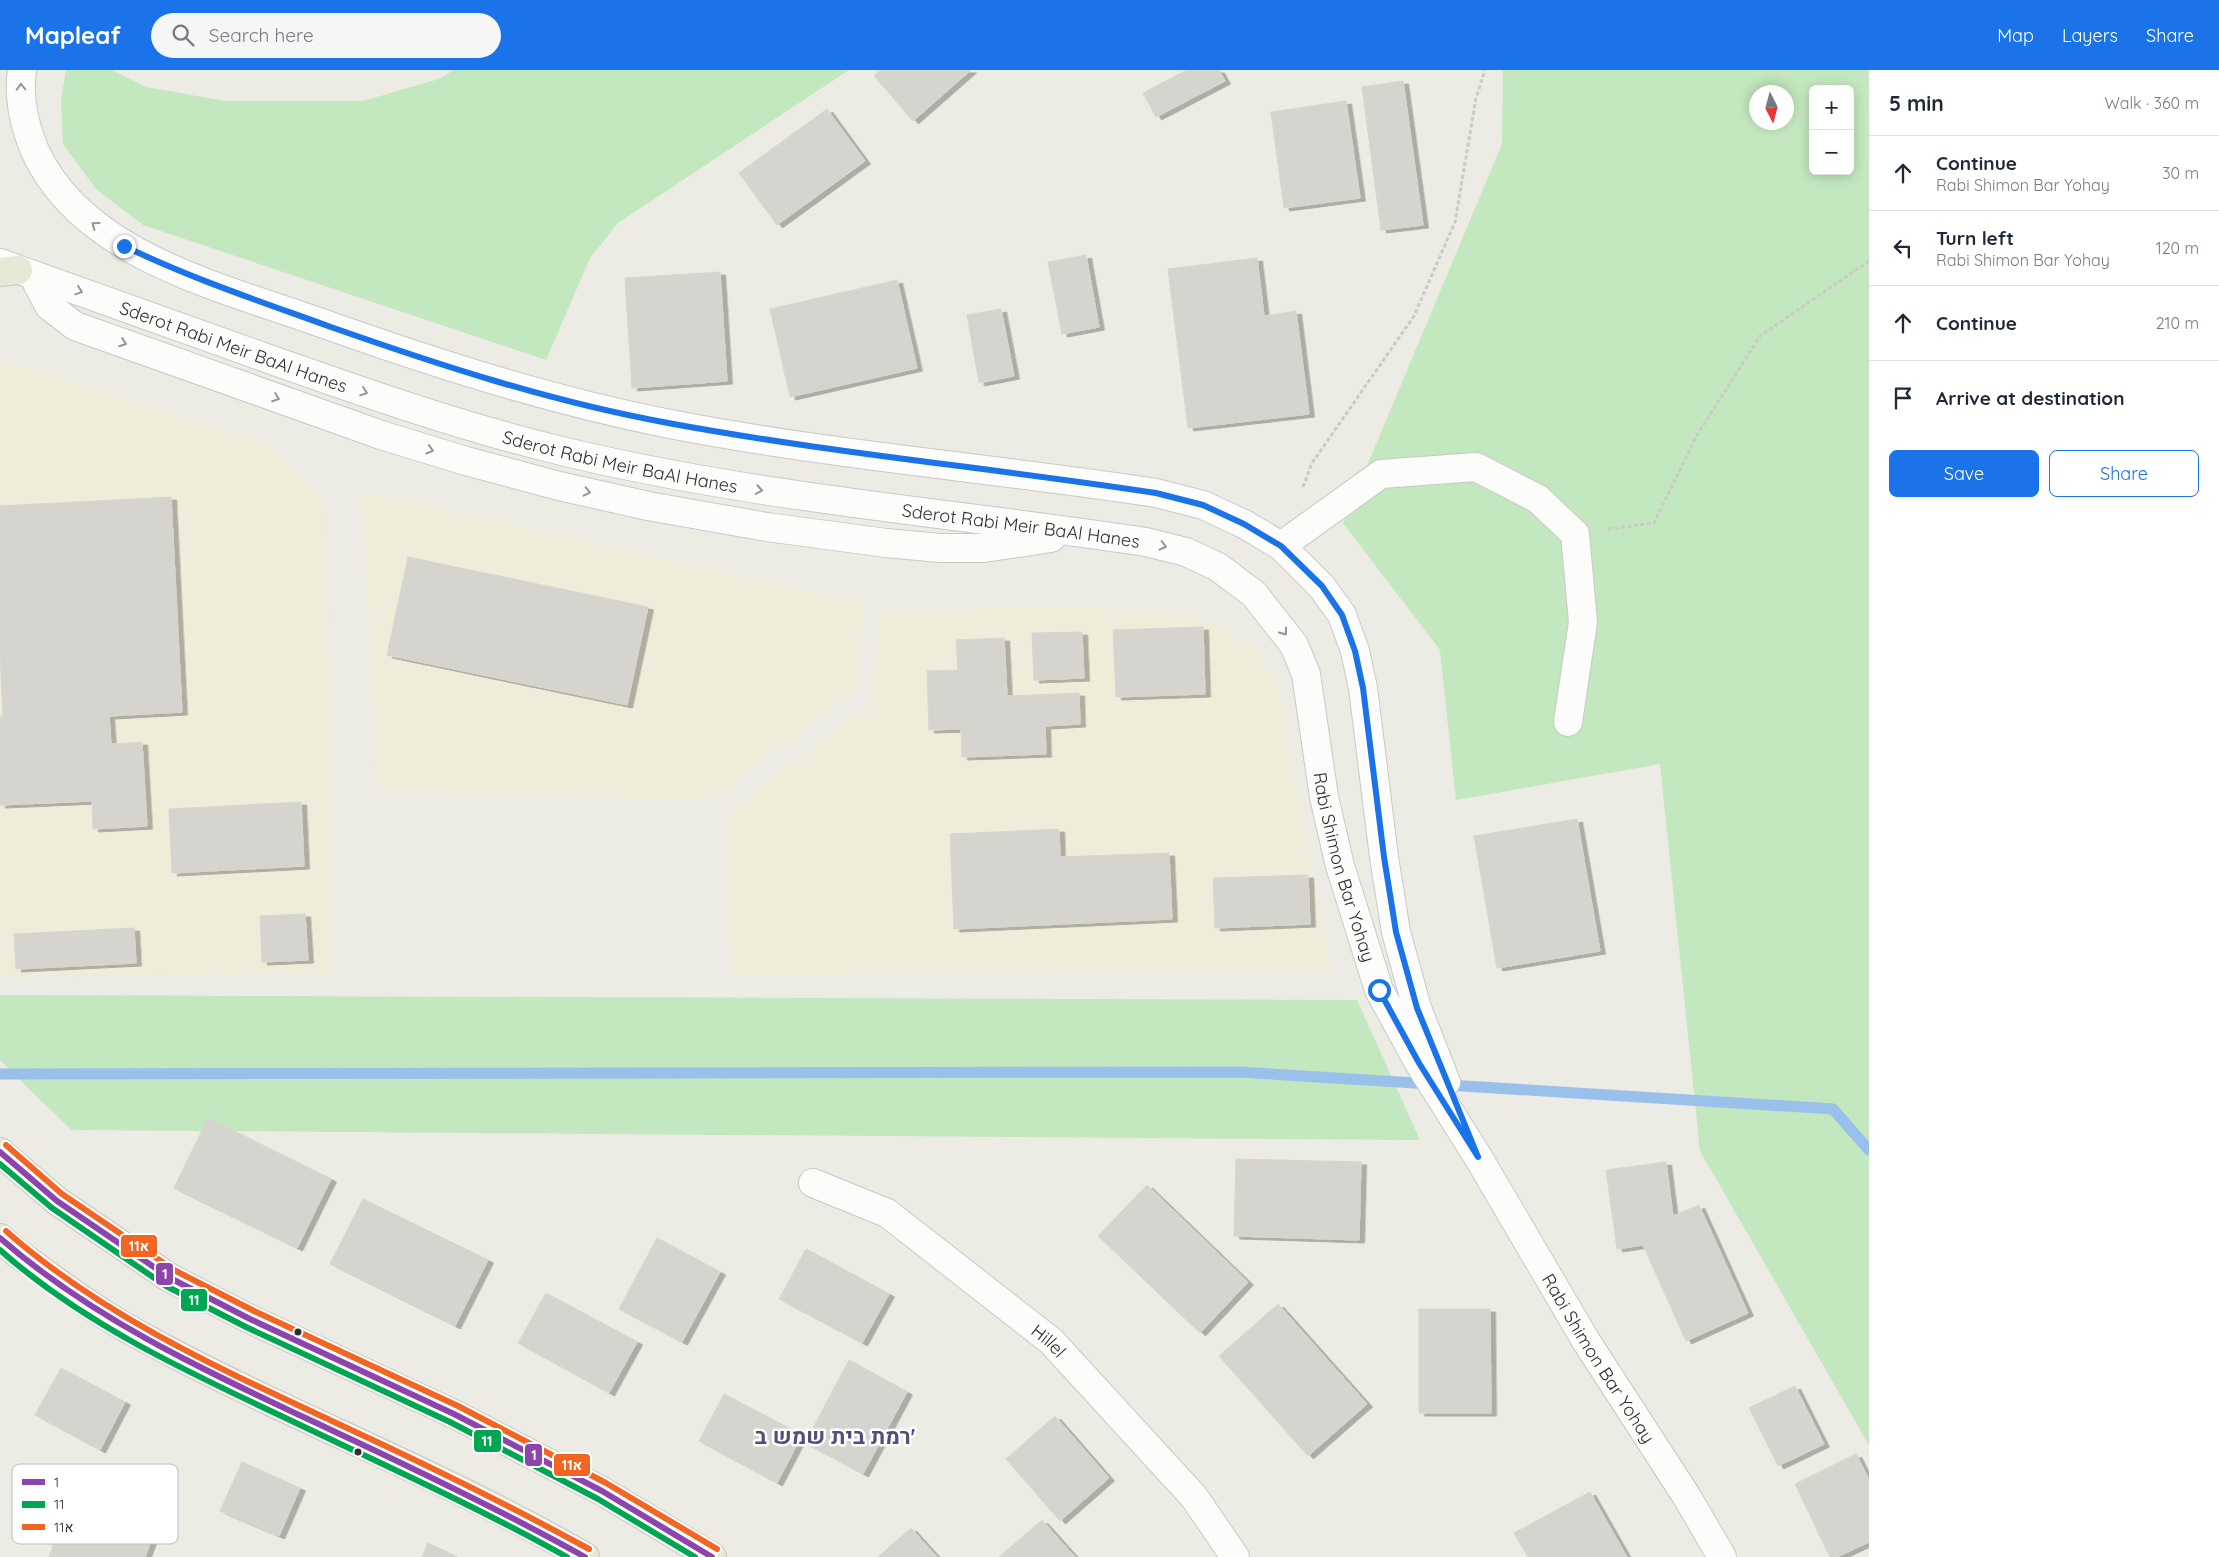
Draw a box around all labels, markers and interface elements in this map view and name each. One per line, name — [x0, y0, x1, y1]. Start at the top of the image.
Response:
search box — [151, 13, 501, 58]
text: Mapleaf — [25, 20, 121, 50]
icon: search — [169, 21, 197, 49]
text: Search here — [209, 23, 314, 47]
text: Map — [1997, 24, 2034, 47]
text: Layers — [2062, 24, 2118, 47]
text: Share — [2146, 24, 2194, 47]
one-way arrow — [16, 83, 26, 91]
north arrow — [1749, 85, 1794, 130]
map controls — [1809, 85, 1854, 175]
button: + — [1809, 85, 1854, 130]
text: 5 min — [1889, 90, 1944, 116]
text: Walk · 360 m — [2104, 93, 2199, 113]
button: − — [1809, 130, 1854, 175]
text: Continue — [1936, 151, 2017, 175]
icon: ahead — [1889, 159, 1917, 187]
text: 30 m — [2162, 163, 2199, 183]
text: Rabi Shimon Bar Yohay — [1936, 175, 2110, 195]
one-way arrow — [92, 222, 101, 230]
text: Turn left — [1936, 226, 2014, 250]
icon: left — [1889, 234, 1917, 262]
route end — [113, 235, 136, 258]
text: 120 m — [2156, 238, 2199, 258]
text: Rabi Shimon Bar Yohay — [1936, 250, 2110, 270]
one-way arrow — [74, 286, 83, 296]
street label: Sderot Rabi Meir BaAl Hanes — [117, 295, 350, 397]
icon: ahead — [1889, 309, 1917, 337]
text: Continue — [1936, 311, 2017, 335]
text: 210 m — [2156, 313, 2199, 333]
one-way arrow — [119, 337, 127, 347]
icon: arrive — [1889, 384, 1917, 412]
one-way arrow — [359, 386, 368, 396]
text: Arrive at destination — [1936, 386, 2125, 410]
one-way arrow — [272, 392, 280, 402]
street label: Sderot Rabi Meir BaAl Hanes — [500, 425, 739, 497]
one-way arrow — [426, 444, 434, 454]
button: Save — [1889, 450, 2039, 497]
button: Share — [2049, 450, 2199, 497]
one-way arrow — [755, 485, 764, 495]
one-way arrow — [583, 486, 592, 497]
street label: Sderot Rabi Meir BaAl Hanes — [901, 498, 1142, 552]
one-way arrow — [1158, 541, 1166, 551]
one-way arrow — [1278, 626, 1287, 636]
street label: Rabi Shimon Bar Yohay — [1309, 770, 1381, 965]
route start — [1368, 979, 1391, 1002]
line badge: 11א — [120, 1234, 158, 1258]
text: 11א — [129, 1237, 149, 1255]
line badge: 1 — [155, 1262, 174, 1286]
text: 1 — [162, 1265, 168, 1283]
street label: Rabi Shimon Bar Yohay — [1537, 1269, 1660, 1447]
line badge: 11 — [180, 1288, 208, 1312]
text: 11 — [189, 1291, 199, 1309]
street label: Hillel — [1027, 1319, 1071, 1362]
unlabelled marker — [293, 1327, 303, 1337]
district label: רמת בית שמש ב' — [755, 1422, 916, 1450]
line badge: 11 — [473, 1429, 502, 1453]
text: 11 — [482, 1432, 492, 1450]
line badge: 1 — [524, 1443, 543, 1467]
text: 1 — [531, 1446, 537, 1464]
unlabelled marker — [353, 1447, 363, 1457]
line badge: 11א — [553, 1453, 591, 1477]
text: 11א — [562, 1456, 582, 1474]
legend — [12, 1464, 178, 1544]
text: 1 — [54, 1473, 59, 1491]
text: 11 — [54, 1495, 64, 1513]
text: 11א — [54, 1518, 73, 1536]

